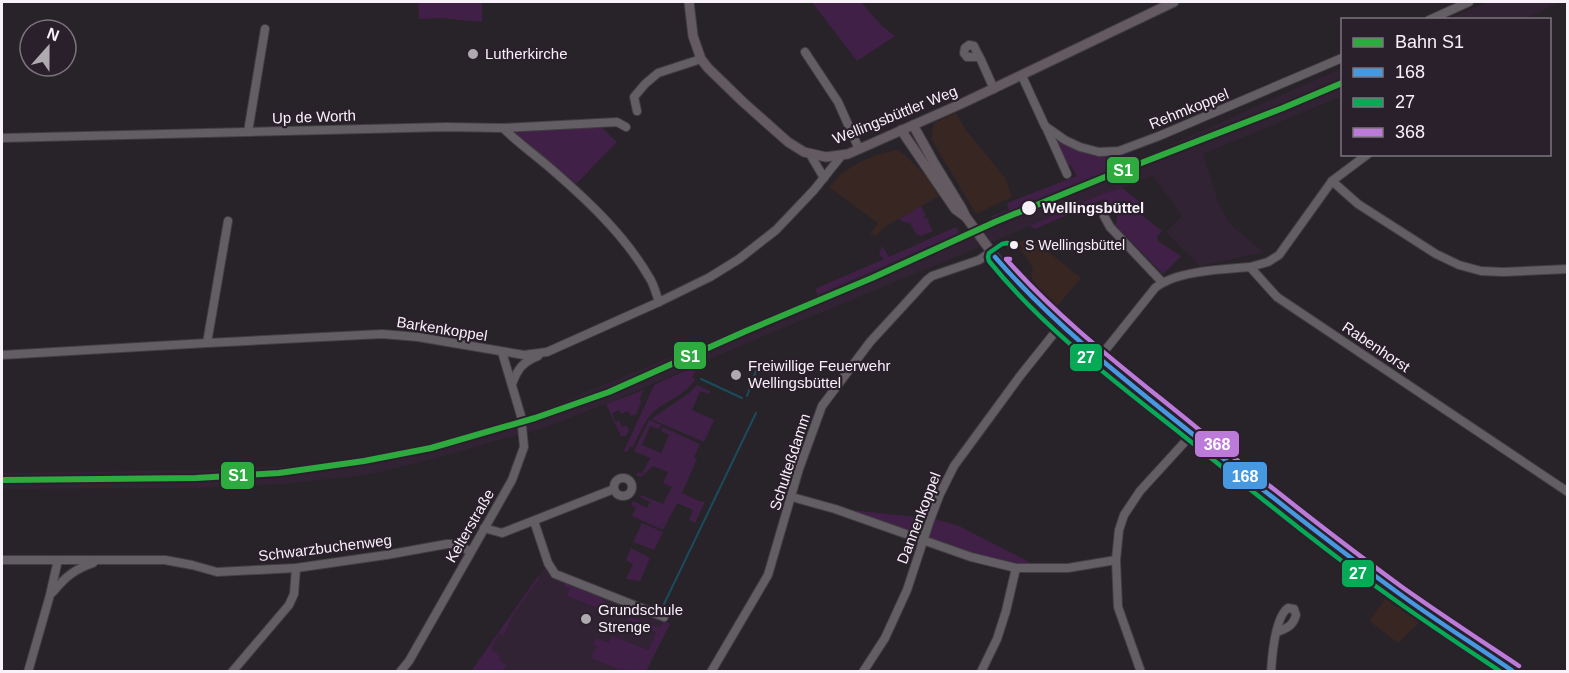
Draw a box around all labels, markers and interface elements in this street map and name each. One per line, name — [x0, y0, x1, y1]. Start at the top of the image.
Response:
north arrow — [18, 18, 78, 78]
legend — [1341, 18, 1551, 156]
text: N — [45, 24, 62, 44]
text: Bahn S1 — [1395, 32, 1464, 52]
place label: Lutherkirche — [485, 45, 568, 62]
marker: Lutherkirche — [466, 47, 480, 61]
text: 168 — [1395, 62, 1425, 82]
street label: Wellingsbüttler Weg — [830, 82, 960, 147]
street label: Rehmkoppel — [1147, 85, 1231, 132]
text: 27 — [1395, 92, 1415, 112]
street label: Up de Worth — [272, 107, 356, 126]
text: 368 — [1395, 122, 1425, 142]
line badge: S1 — [1106, 156, 1140, 184]
text: S1 — [1113, 162, 1133, 179]
marker: Wellingsbüttel — [1020, 199, 1038, 217]
place label: Wellingsbüttel — [1042, 199, 1144, 216]
place label: S Wellingsbüttel — [1025, 237, 1125, 253]
marker: S Wellingsbüttel — [1008, 239, 1020, 251]
street label: Barkenkoppel — [395, 313, 489, 344]
street label: Rabenhorst — [1339, 318, 1414, 376]
line badge: S1 — [673, 341, 707, 370]
line badge: 27 — [1069, 343, 1103, 372]
text: S1 — [680, 348, 700, 365]
text: 27 — [1077, 349, 1095, 366]
place label: Freiwillige Feuerwehr Wellingsbüttel — [748, 357, 891, 391]
marker: Freiwillige Feuerwehr Wellingsbüttel — [729, 368, 743, 382]
street label: Schulteßdamm — [766, 411, 813, 512]
line badge: 368 — [1194, 430, 1240, 458]
text: 368 — [1204, 436, 1230, 453]
line badge: S1 — [220, 461, 255, 490]
line badge: 168 — [1222, 461, 1268, 490]
text: S1 — [228, 467, 248, 484]
text: 168 — [1232, 468, 1258, 485]
street label: Dannenkoppel — [893, 470, 944, 566]
street label: Kelterstraße — [442, 486, 497, 565]
street label: Schwarzbuchenweg — [257, 531, 393, 564]
line badge: 27 — [1341, 559, 1375, 588]
text: 27 — [1349, 565, 1367, 582]
place label: Grundschule Strenge — [598, 601, 683, 635]
marker: Grundschule Strenge — [579, 612, 593, 626]

